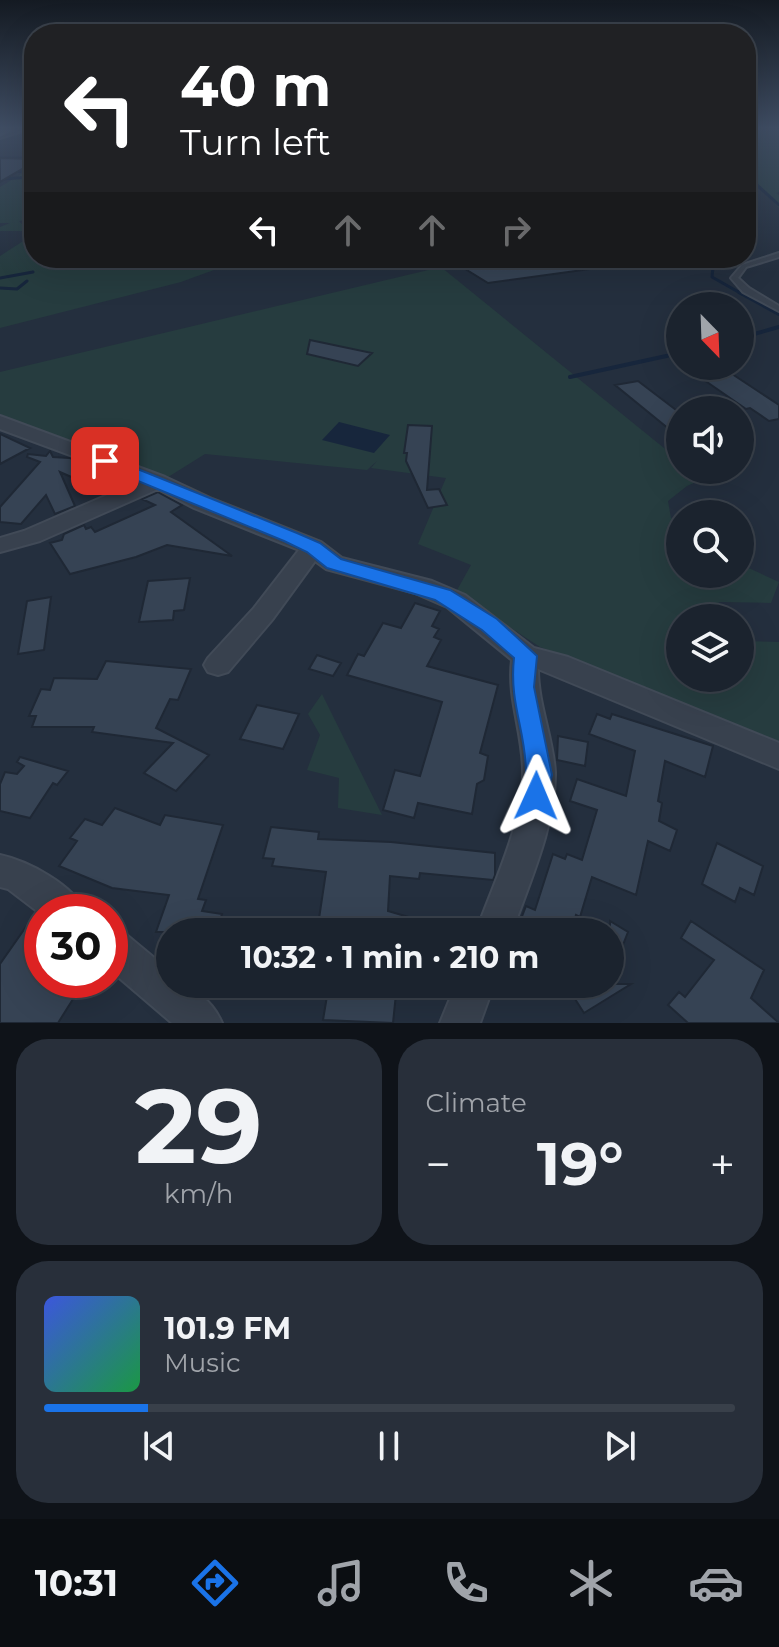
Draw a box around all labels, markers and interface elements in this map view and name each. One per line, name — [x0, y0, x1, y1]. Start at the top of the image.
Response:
text: 40 m — [180, 52, 331, 120]
icon: left — [48, 56, 152, 160]
text: Turn left — [180, 120, 331, 164]
icon: left — [242, 208, 286, 252]
icon: ahead — [326, 208, 370, 252]
icon: ahead — [410, 208, 454, 252]
icon: right — [494, 208, 538, 252]
north arrow — [666, 292, 754, 380]
map controls — [666, 292, 754, 692]
button: sound — [666, 396, 754, 484]
pin — [71, 427, 139, 495]
icon: arrive — [83, 439, 127, 483]
button: search — [666, 500, 754, 588]
button: layers — [666, 604, 754, 692]
position arrow — [494, 754, 578, 838]
speed limit sign: 30 — [24, 894, 128, 998]
text: 10:32 · 1 min · 210 m — [241, 939, 539, 976]
text: 29 — [135, 1062, 263, 1189]
text: Climate — [426, 1087, 527, 1119]
text: 19° — [537, 1127, 624, 1200]
text: − — [426, 1137, 451, 1191]
text: + — [710, 1137, 735, 1191]
text: km/h — [164, 1178, 233, 1210]
text: 101.9 FM — [164, 1310, 291, 1347]
text: Music — [164, 1347, 241, 1379]
icon: previous — [137, 1424, 181, 1468]
icon: pause — [367, 1424, 411, 1468]
icon: next — [598, 1424, 642, 1468]
icon: directions — [187, 1555, 243, 1611]
icon: music — [313, 1555, 369, 1611]
icon: phone — [438, 1555, 494, 1611]
icon: climate — [563, 1555, 619, 1611]
icon: car — [688, 1555, 744, 1611]
text: 10:31 — [35, 1561, 118, 1605]

